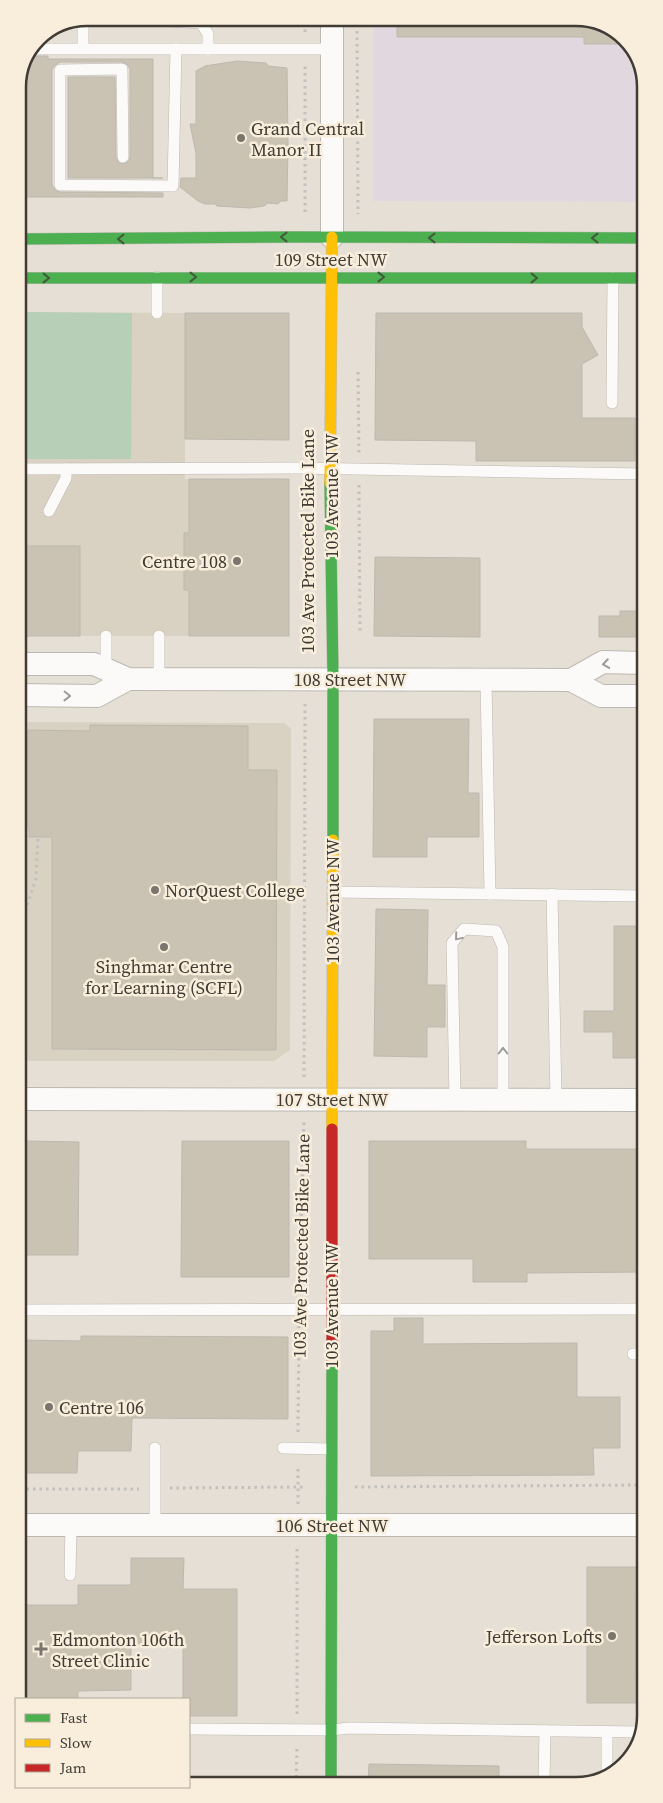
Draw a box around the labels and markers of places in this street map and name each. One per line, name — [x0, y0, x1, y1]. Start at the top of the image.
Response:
place label: Grand Central Manor II — [251, 116, 364, 162]
marker: Grand Central Manor II — [235, 132, 247, 144]
place label: Centre 108 — [142, 549, 227, 574]
marker: Centre 108 — [231, 555, 243, 567]
place label: NorQuest College — [165, 878, 305, 903]
marker: NorQuest College — [149, 884, 161, 896]
marker: Singhmar Centre for Learning (SCFL) — [158, 941, 170, 953]
place label: Singhmar Centre for Learning (SCFL) — [85, 954, 243, 1000]
place label: Centre 106 — [59, 1395, 144, 1420]
marker: Centre 106 — [43, 1401, 55, 1413]
place label: Jefferson Lofts — [485, 1624, 602, 1649]
place label: Edmonton 106th Street Clinic — [52, 1627, 185, 1673]
marker: Jefferson Lofts — [606, 1630, 618, 1642]
marker: Edmonton 106th Street Clinic — [34, 1642, 48, 1656]

